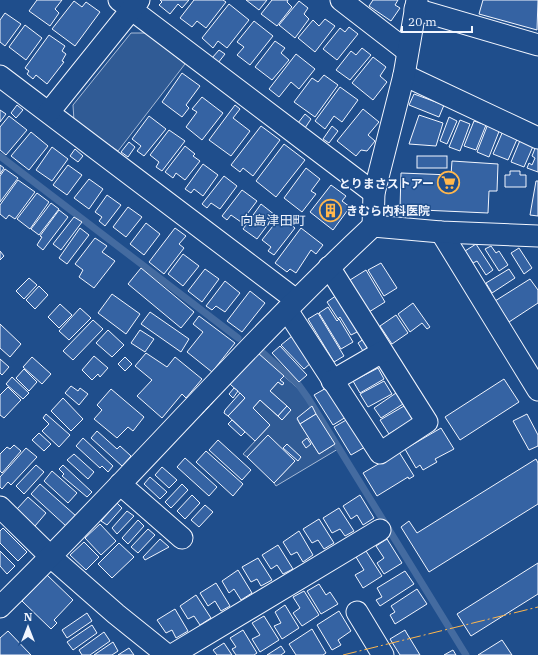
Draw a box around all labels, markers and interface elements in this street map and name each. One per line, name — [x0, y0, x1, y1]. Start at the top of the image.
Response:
scale bar — [402, 8, 472, 34]
text: 20 m — [408, 14, 437, 29]
supermarket icon: とりまさストアー — [436, 170, 462, 196]
place label: とりまさストアー — [339, 176, 434, 191]
building icon: きむら内科医院 — [317, 197, 343, 223]
place label: きむら内科医院 — [346, 203, 430, 218]
district label: 向島津田町 — [240, 212, 306, 229]
north arrow — [8, 607, 48, 647]
text: N — [24, 610, 33, 624]

